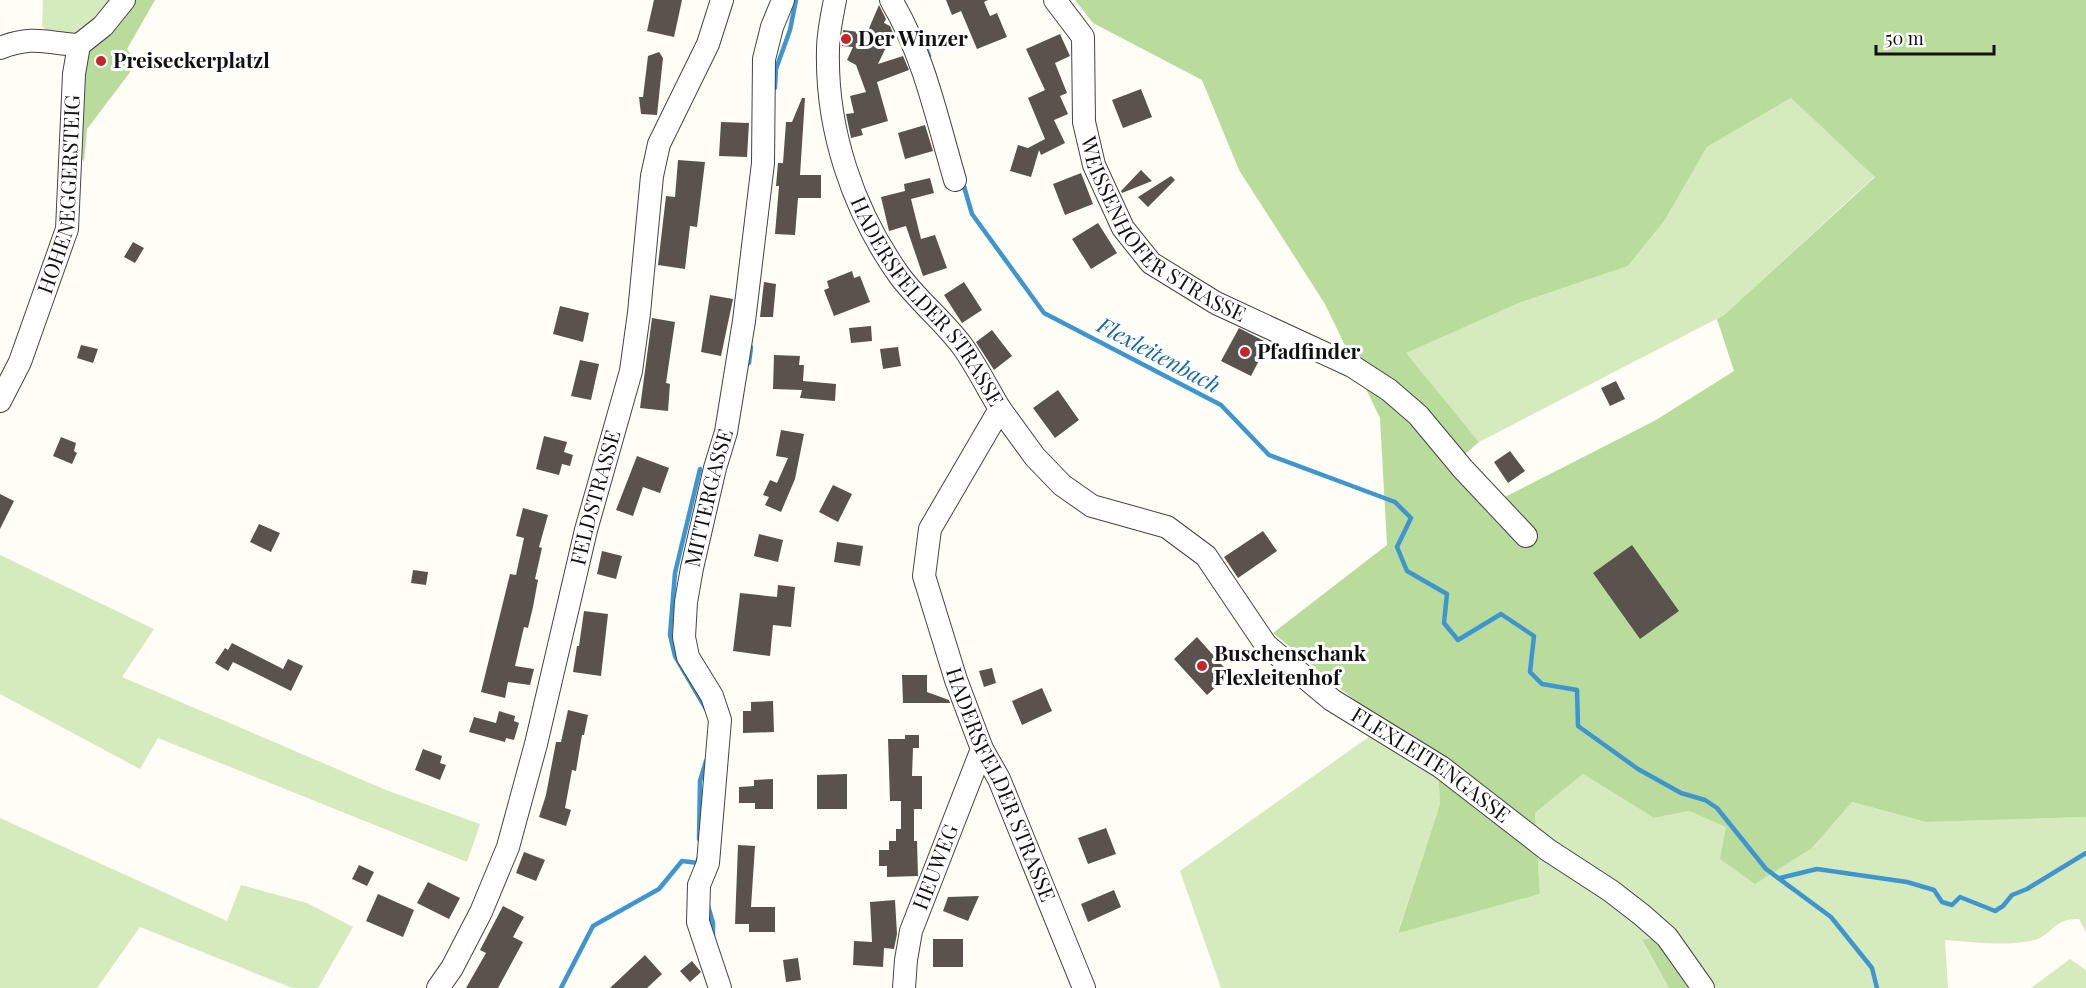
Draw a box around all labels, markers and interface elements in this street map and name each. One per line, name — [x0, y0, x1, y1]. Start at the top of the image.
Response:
scale bar — [1876, 18, 1994, 56]
place label: Der Winzer — [858, 23, 968, 51]
text: 50 m — [1885, 26, 1924, 50]
marker: Der Winzer — [839, 32, 853, 46]
place label: Preiseckerplatzl — [113, 45, 270, 73]
marker: Preiseckerplatzl — [94, 54, 108, 68]
street label: HOHENEGGERSTEIG — [29, 94, 85, 297]
street label: WEISSENHOFER STRASSE — [1076, 132, 1251, 327]
street label: HADERSFELDER STRASSE — [845, 191, 1011, 411]
water label: Flexleitenbach — [1092, 309, 1226, 399]
place label: Pfadfinder — [1257, 336, 1361, 364]
marker: Pfadfinder — [1238, 345, 1252, 359]
street label: MITTERGASSE — [677, 425, 738, 569]
street label: FELDSTRASSE — [562, 426, 626, 568]
place label: Buschenschank Flexleitenhof — [1214, 638, 1367, 690]
marker: Buschenschank Flexleitenhof — [1195, 659, 1209, 673]
street label: HADERSFELDER STRASSE — [941, 664, 1063, 905]
street label: FLEXLEITENGASSE — [1347, 699, 1517, 828]
street label: HEUWEG — [905, 819, 963, 913]

